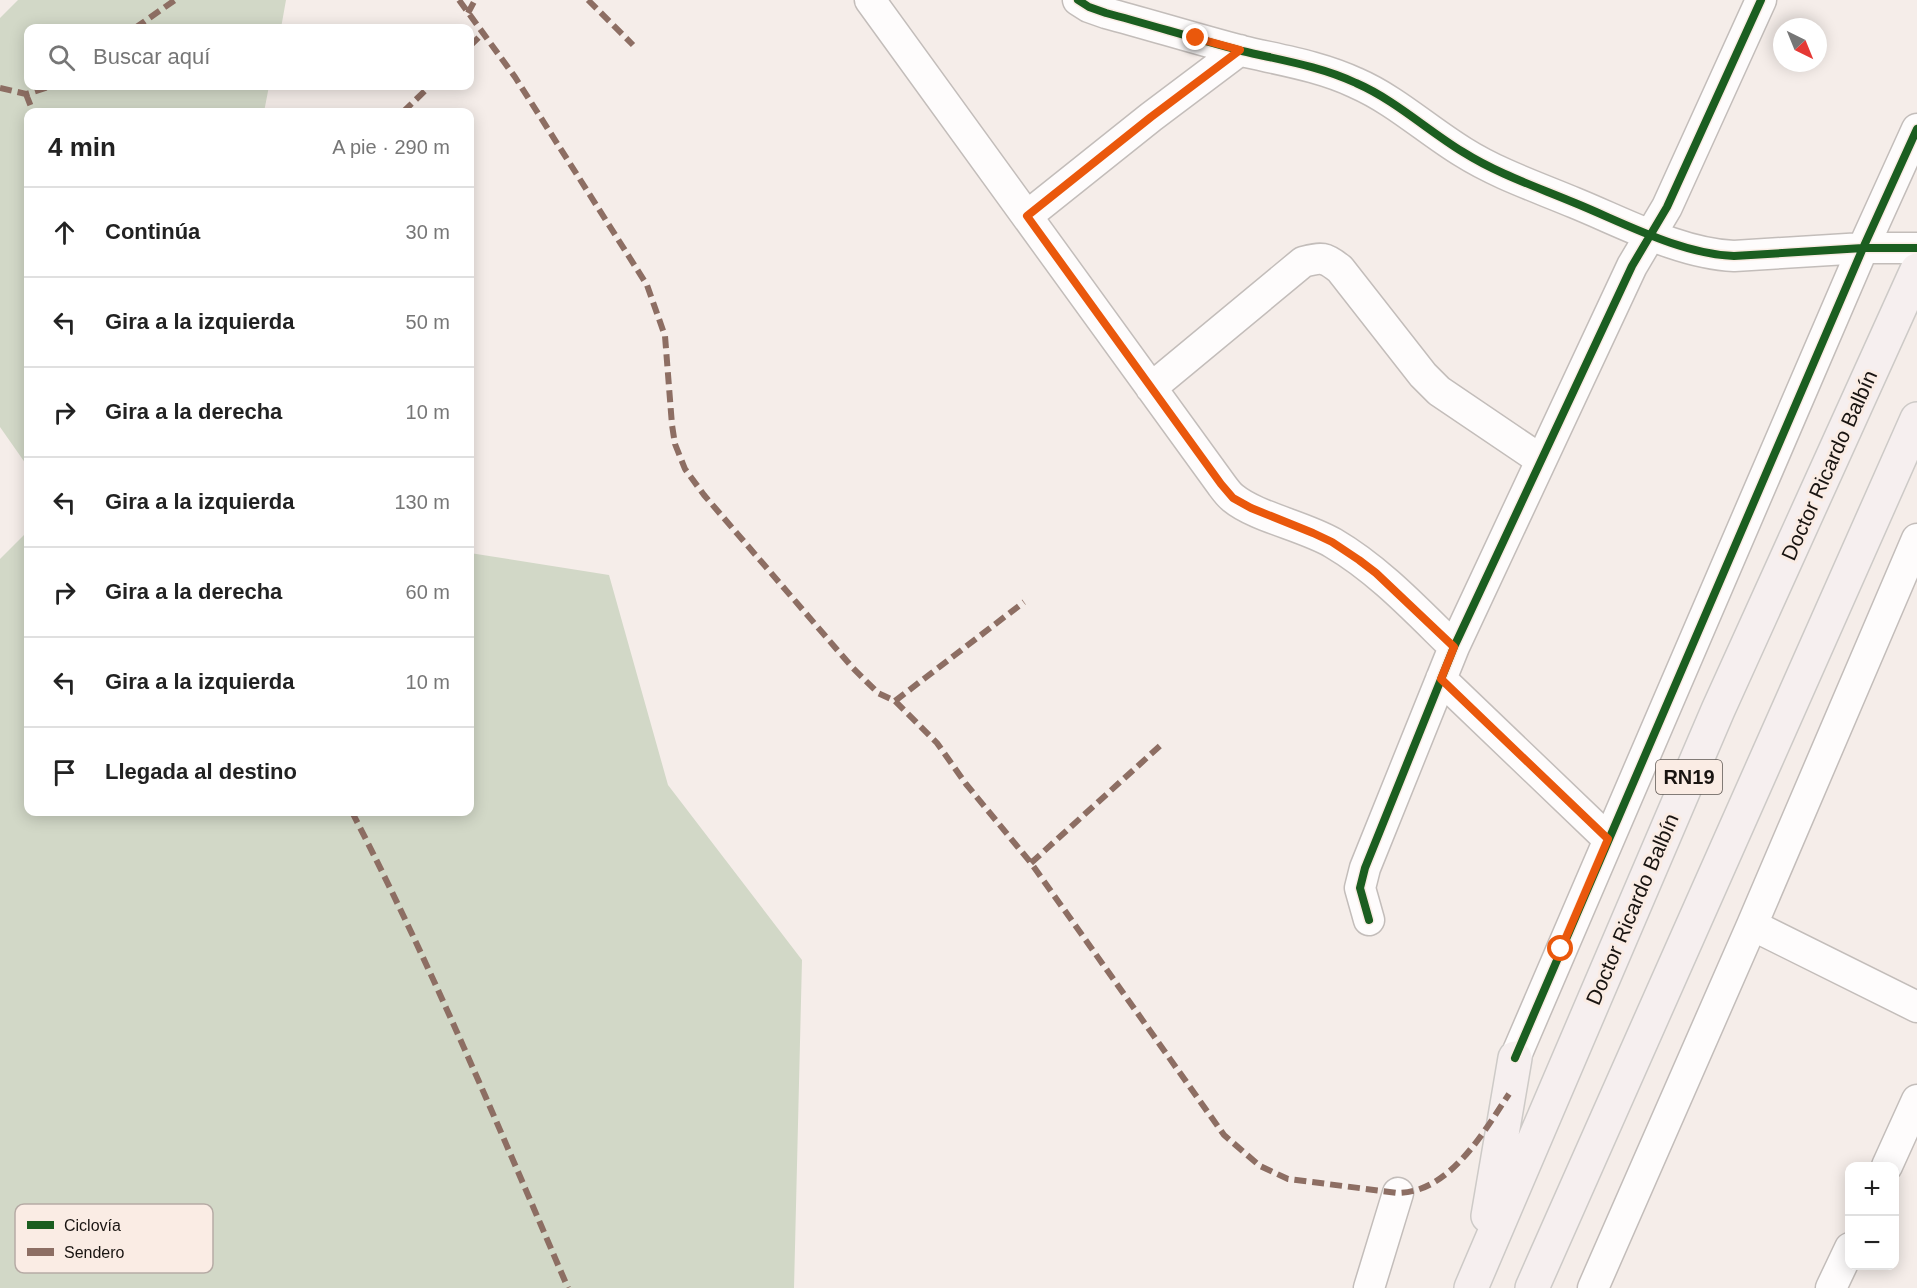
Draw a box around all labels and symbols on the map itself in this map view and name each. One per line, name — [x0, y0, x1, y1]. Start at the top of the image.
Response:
north arrow — [1773, 18, 1827, 72]
route end — [1182, 24, 1208, 50]
street label: Doctor Ricardo Balbín — [1777, 366, 1881, 564]
road number: RN19 — [1656, 760, 1722, 794]
street label: Doctor Ricardo Balbín — [1581, 810, 1683, 1008]
route start — [1547, 935, 1573, 961]
legend — [15, 1204, 213, 1273]
text: Ciclovía — [64, 1217, 121, 1234]
text: Sendero — [64, 1244, 125, 1261]

